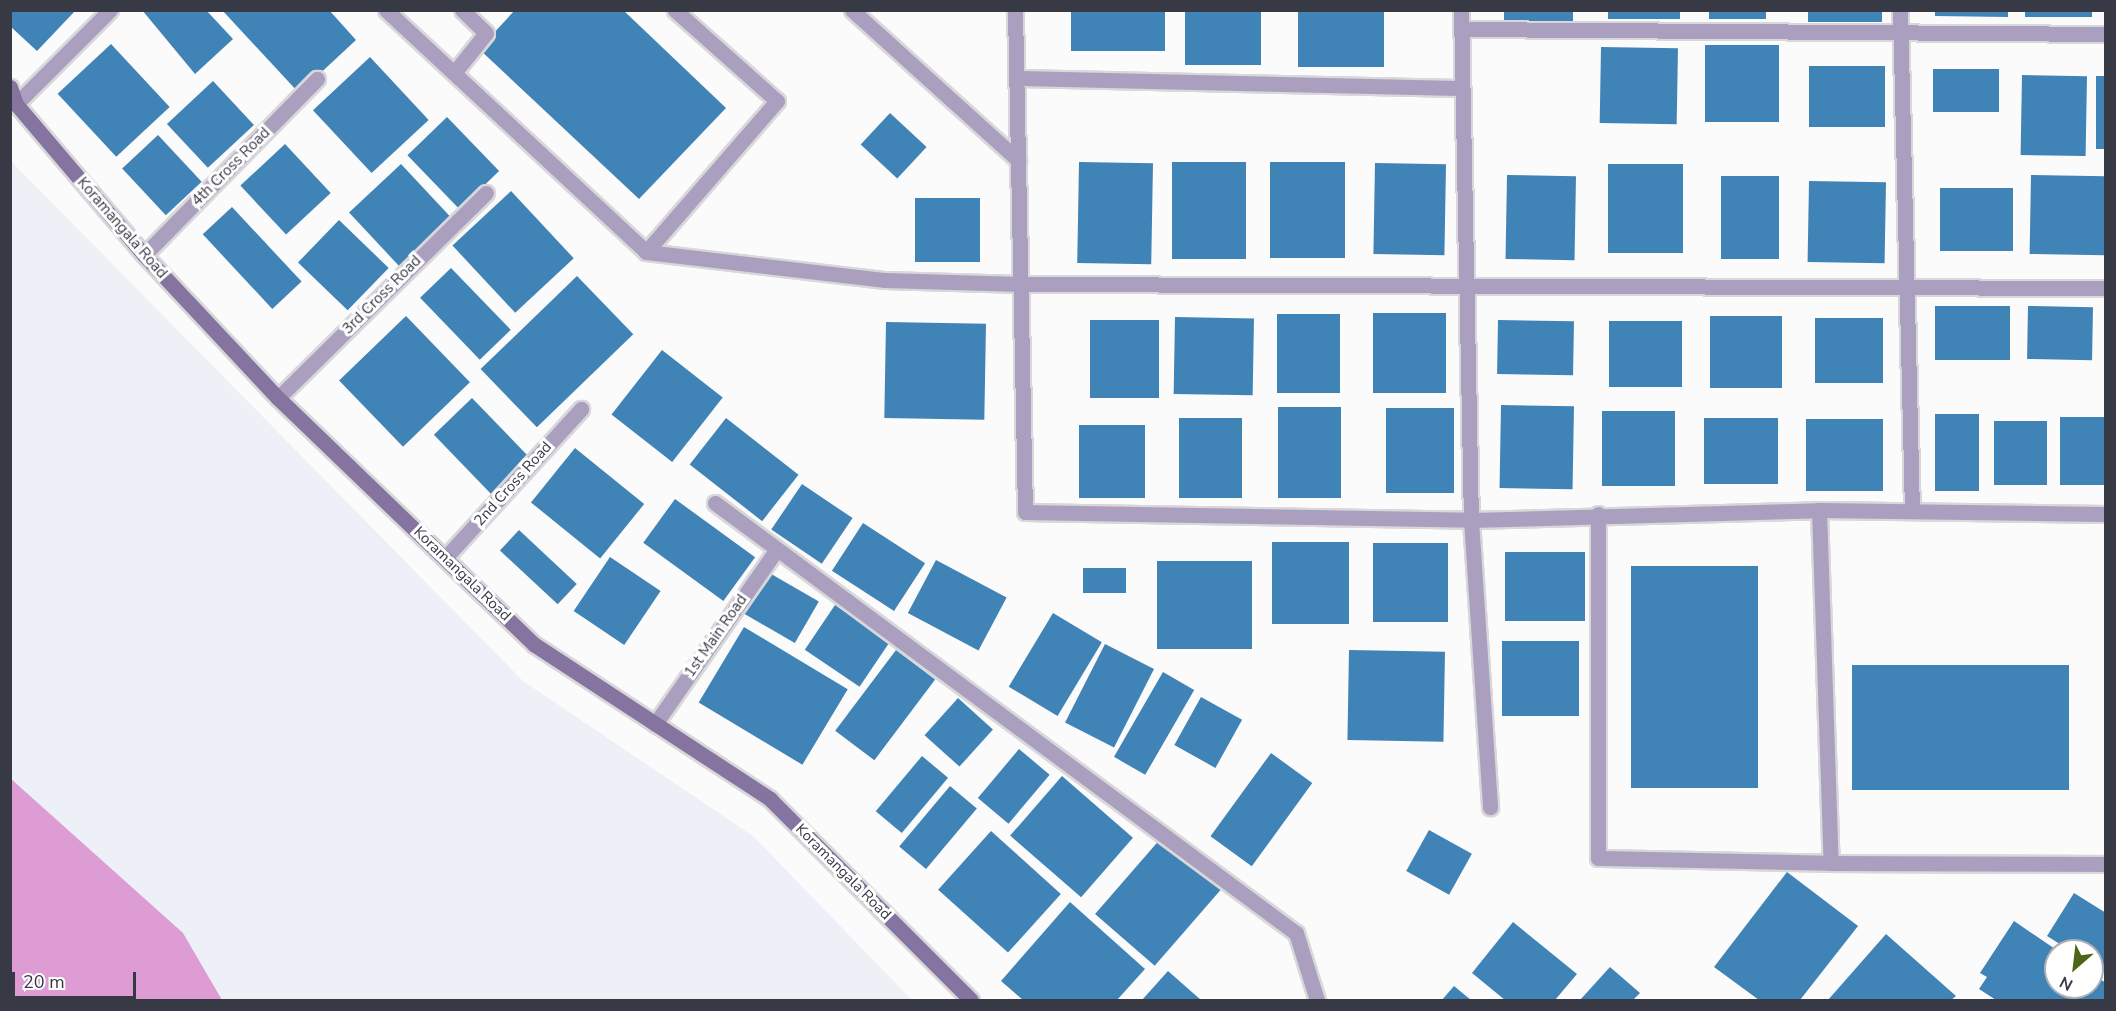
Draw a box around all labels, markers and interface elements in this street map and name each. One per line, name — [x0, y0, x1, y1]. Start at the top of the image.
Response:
street label: 4th Cross Road — [188, 124, 274, 210]
street label: Koramangala Road — [73, 174, 171, 282]
street label: 3rd Cross Road — [339, 252, 425, 338]
street label: 2nd Cross Road — [471, 438, 555, 530]
street label: Koramangala Road — [410, 523, 514, 625]
street label: 1st Main Road — [681, 591, 751, 681]
street label: Koramangala Road — [791, 820, 895, 924]
north arrow — [2044, 939, 2104, 999]
scale bar — [15, 960, 140, 998]
text: 20 m — [23, 970, 65, 994]
text: N — [2056, 971, 2077, 996]

